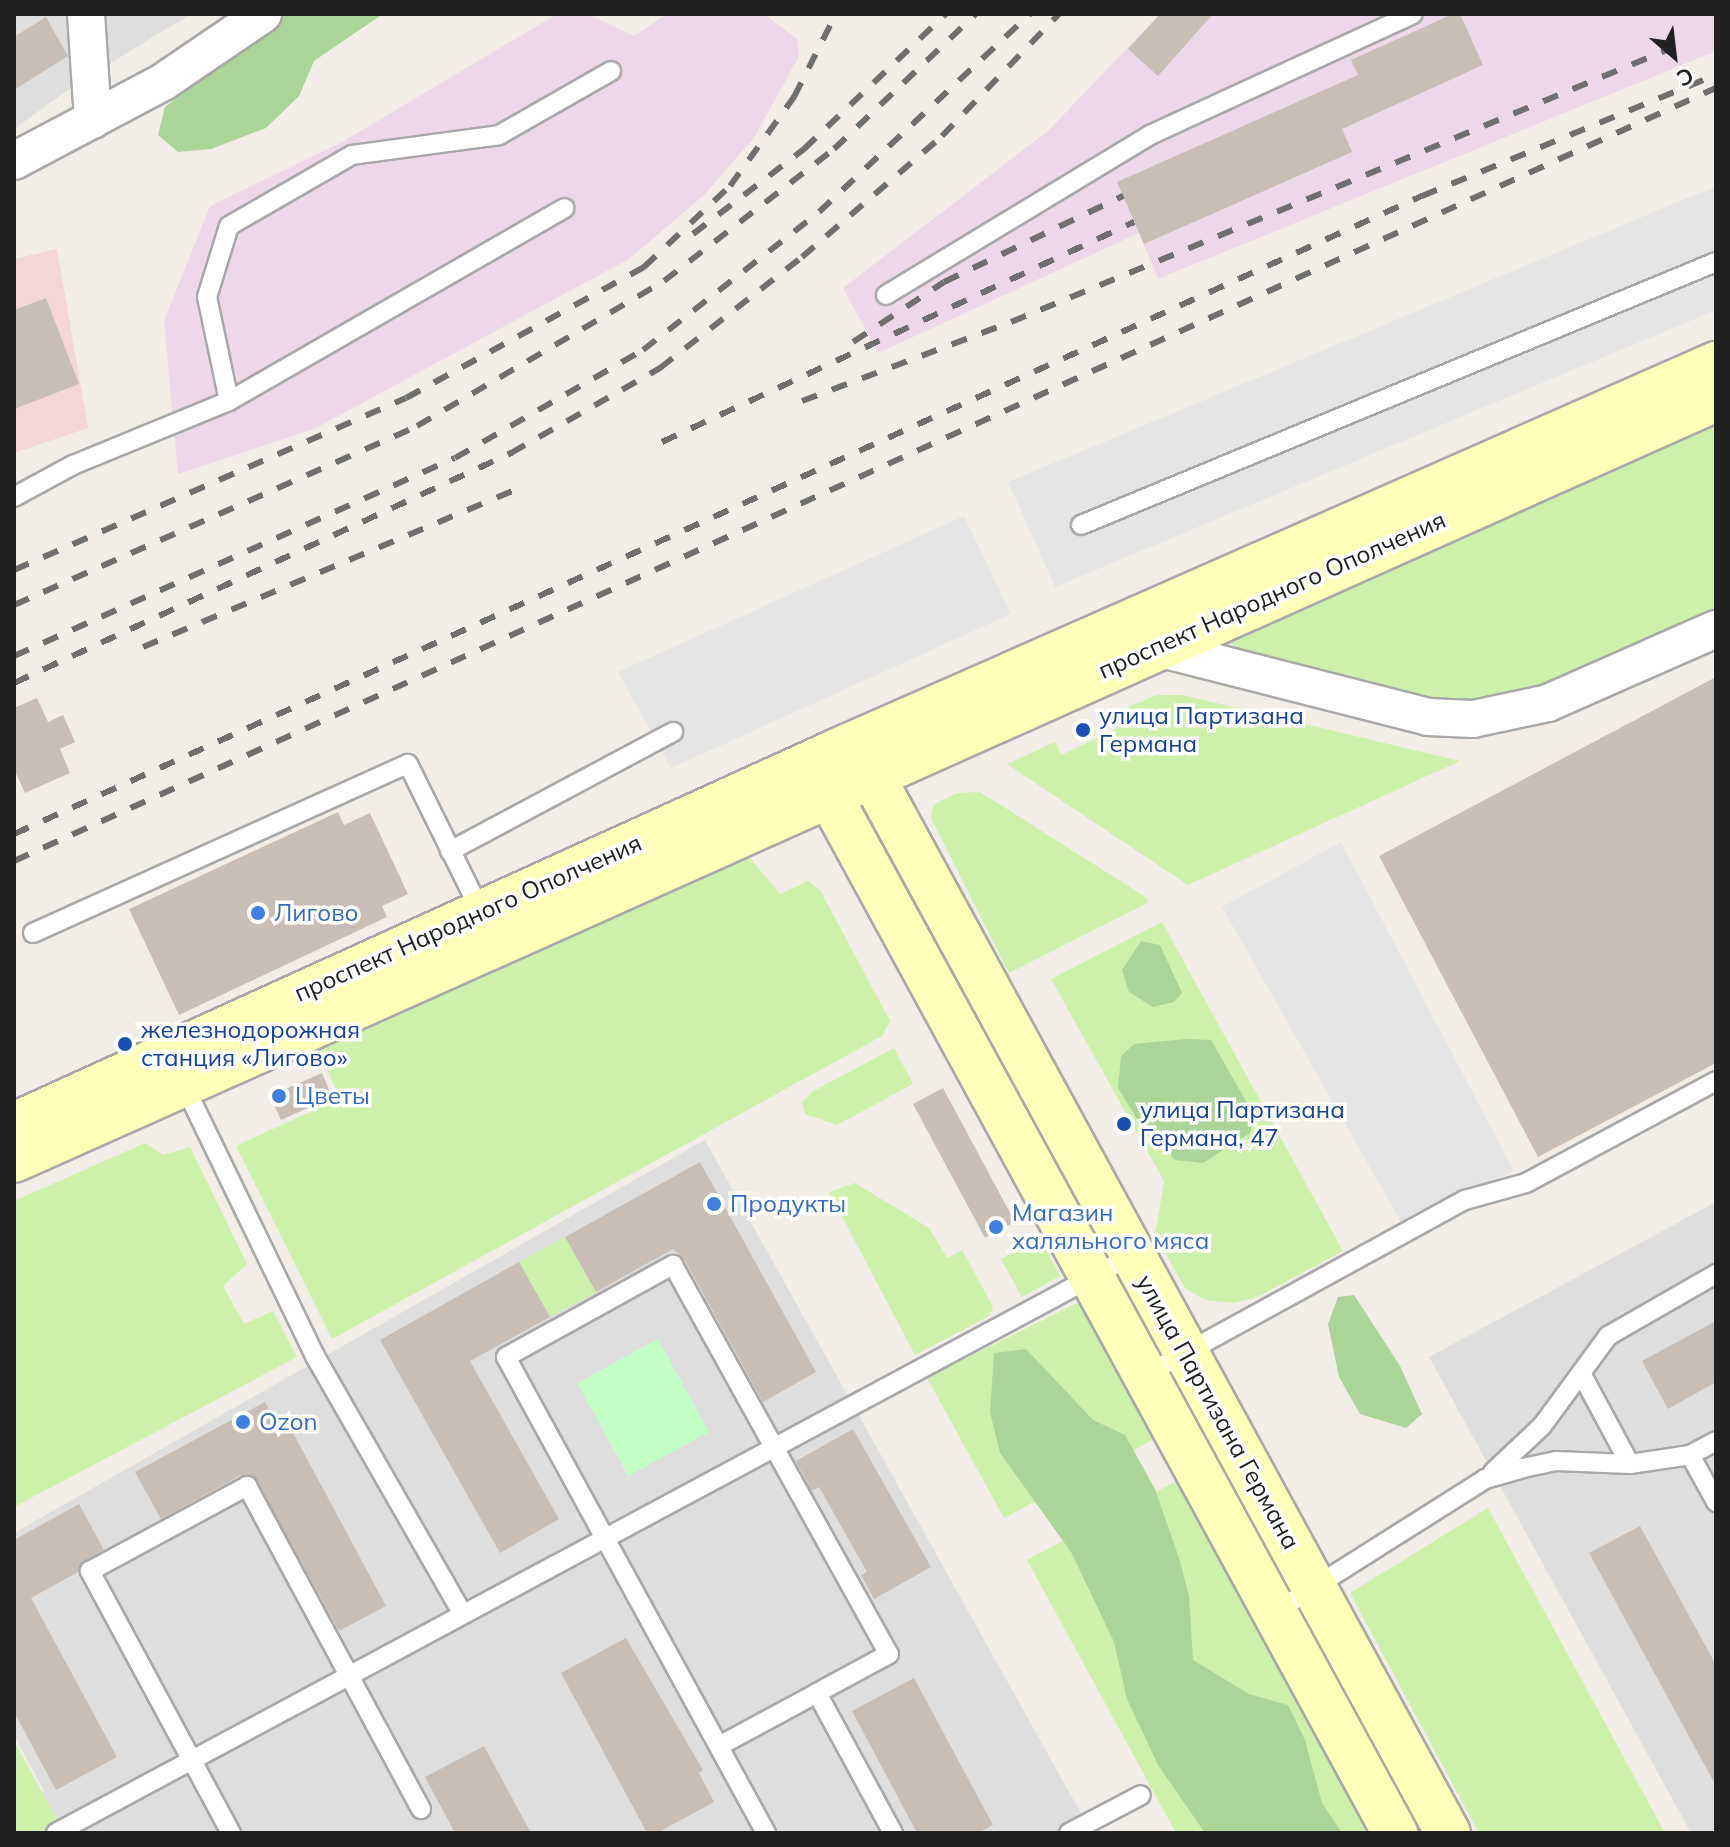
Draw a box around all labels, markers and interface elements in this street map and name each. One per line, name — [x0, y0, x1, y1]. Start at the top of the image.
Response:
north arrow — [1634, 16, 1714, 96]
text: С — [1672, 61, 1699, 93]
street label: проспект Народного Ополчения — [1094, 505, 1450, 685]
place label: улица Партизана Германа — [1099, 702, 1304, 758]
marker: улица Партизана Германа — [1074, 721, 1092, 739]
street label: проспект Народного Ополчения — [290, 828, 646, 1008]
place label: Лигово — [274, 899, 359, 927]
marker: Лигово — [249, 904, 267, 922]
place label: железнодорожная станция «Лигово» — [141, 1016, 360, 1072]
marker: железнодорожная станция «Лигово» — [116, 1035, 134, 1053]
place label: Цветы — [295, 1082, 370, 1110]
marker: Цветы — [270, 1087, 288, 1105]
place label: улица Партизана Германа, 47 — [1140, 1096, 1345, 1152]
marker: улица Партизана Германа, 47 — [1115, 1115, 1133, 1133]
place label: Продукты — [730, 1190, 846, 1218]
marker: Продукты — [705, 1195, 723, 1213]
place label: Магазин халяльного мяса — [1012, 1199, 1209, 1255]
marker: Магазин халяльного мяса — [987, 1218, 1005, 1236]
street label: улица Партизана Германа — [1130, 1270, 1306, 1554]
place label: Ozon — [259, 1408, 318, 1436]
marker: Ozon — [234, 1413, 252, 1431]

